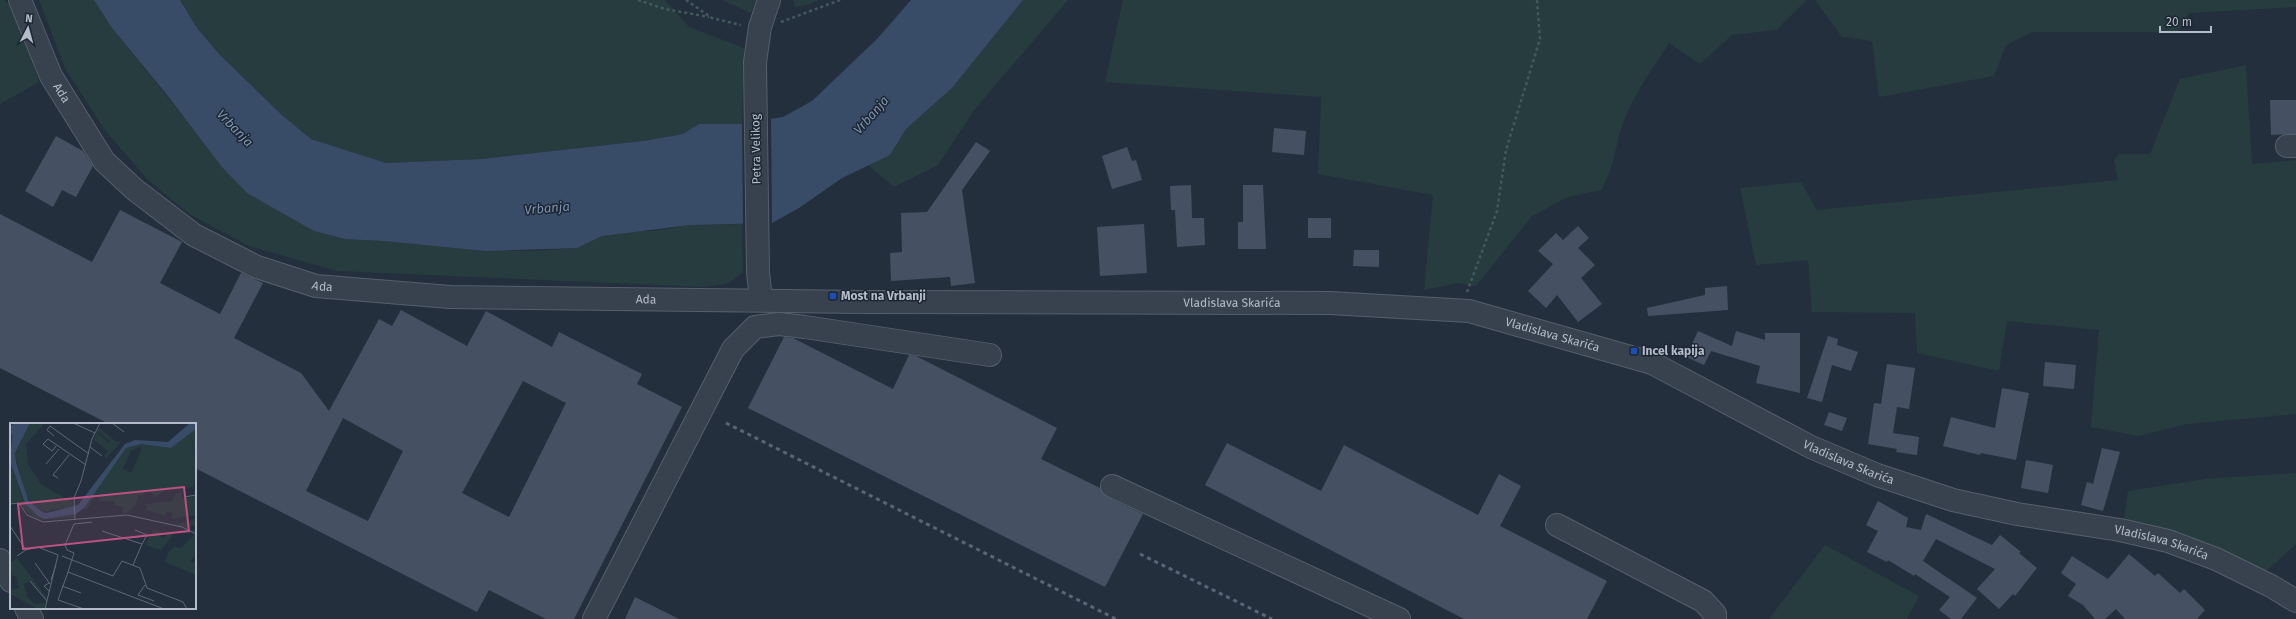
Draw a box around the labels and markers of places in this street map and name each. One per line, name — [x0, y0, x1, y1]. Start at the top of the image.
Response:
place label: Most na Vrbanji — [841, 289, 926, 303]
marker: Most na Vrbanji — [828, 291, 838, 301]
place label: Incel kapija — [1642, 344, 1705, 358]
marker: Incel kapija — [1629, 346, 1639, 356]

